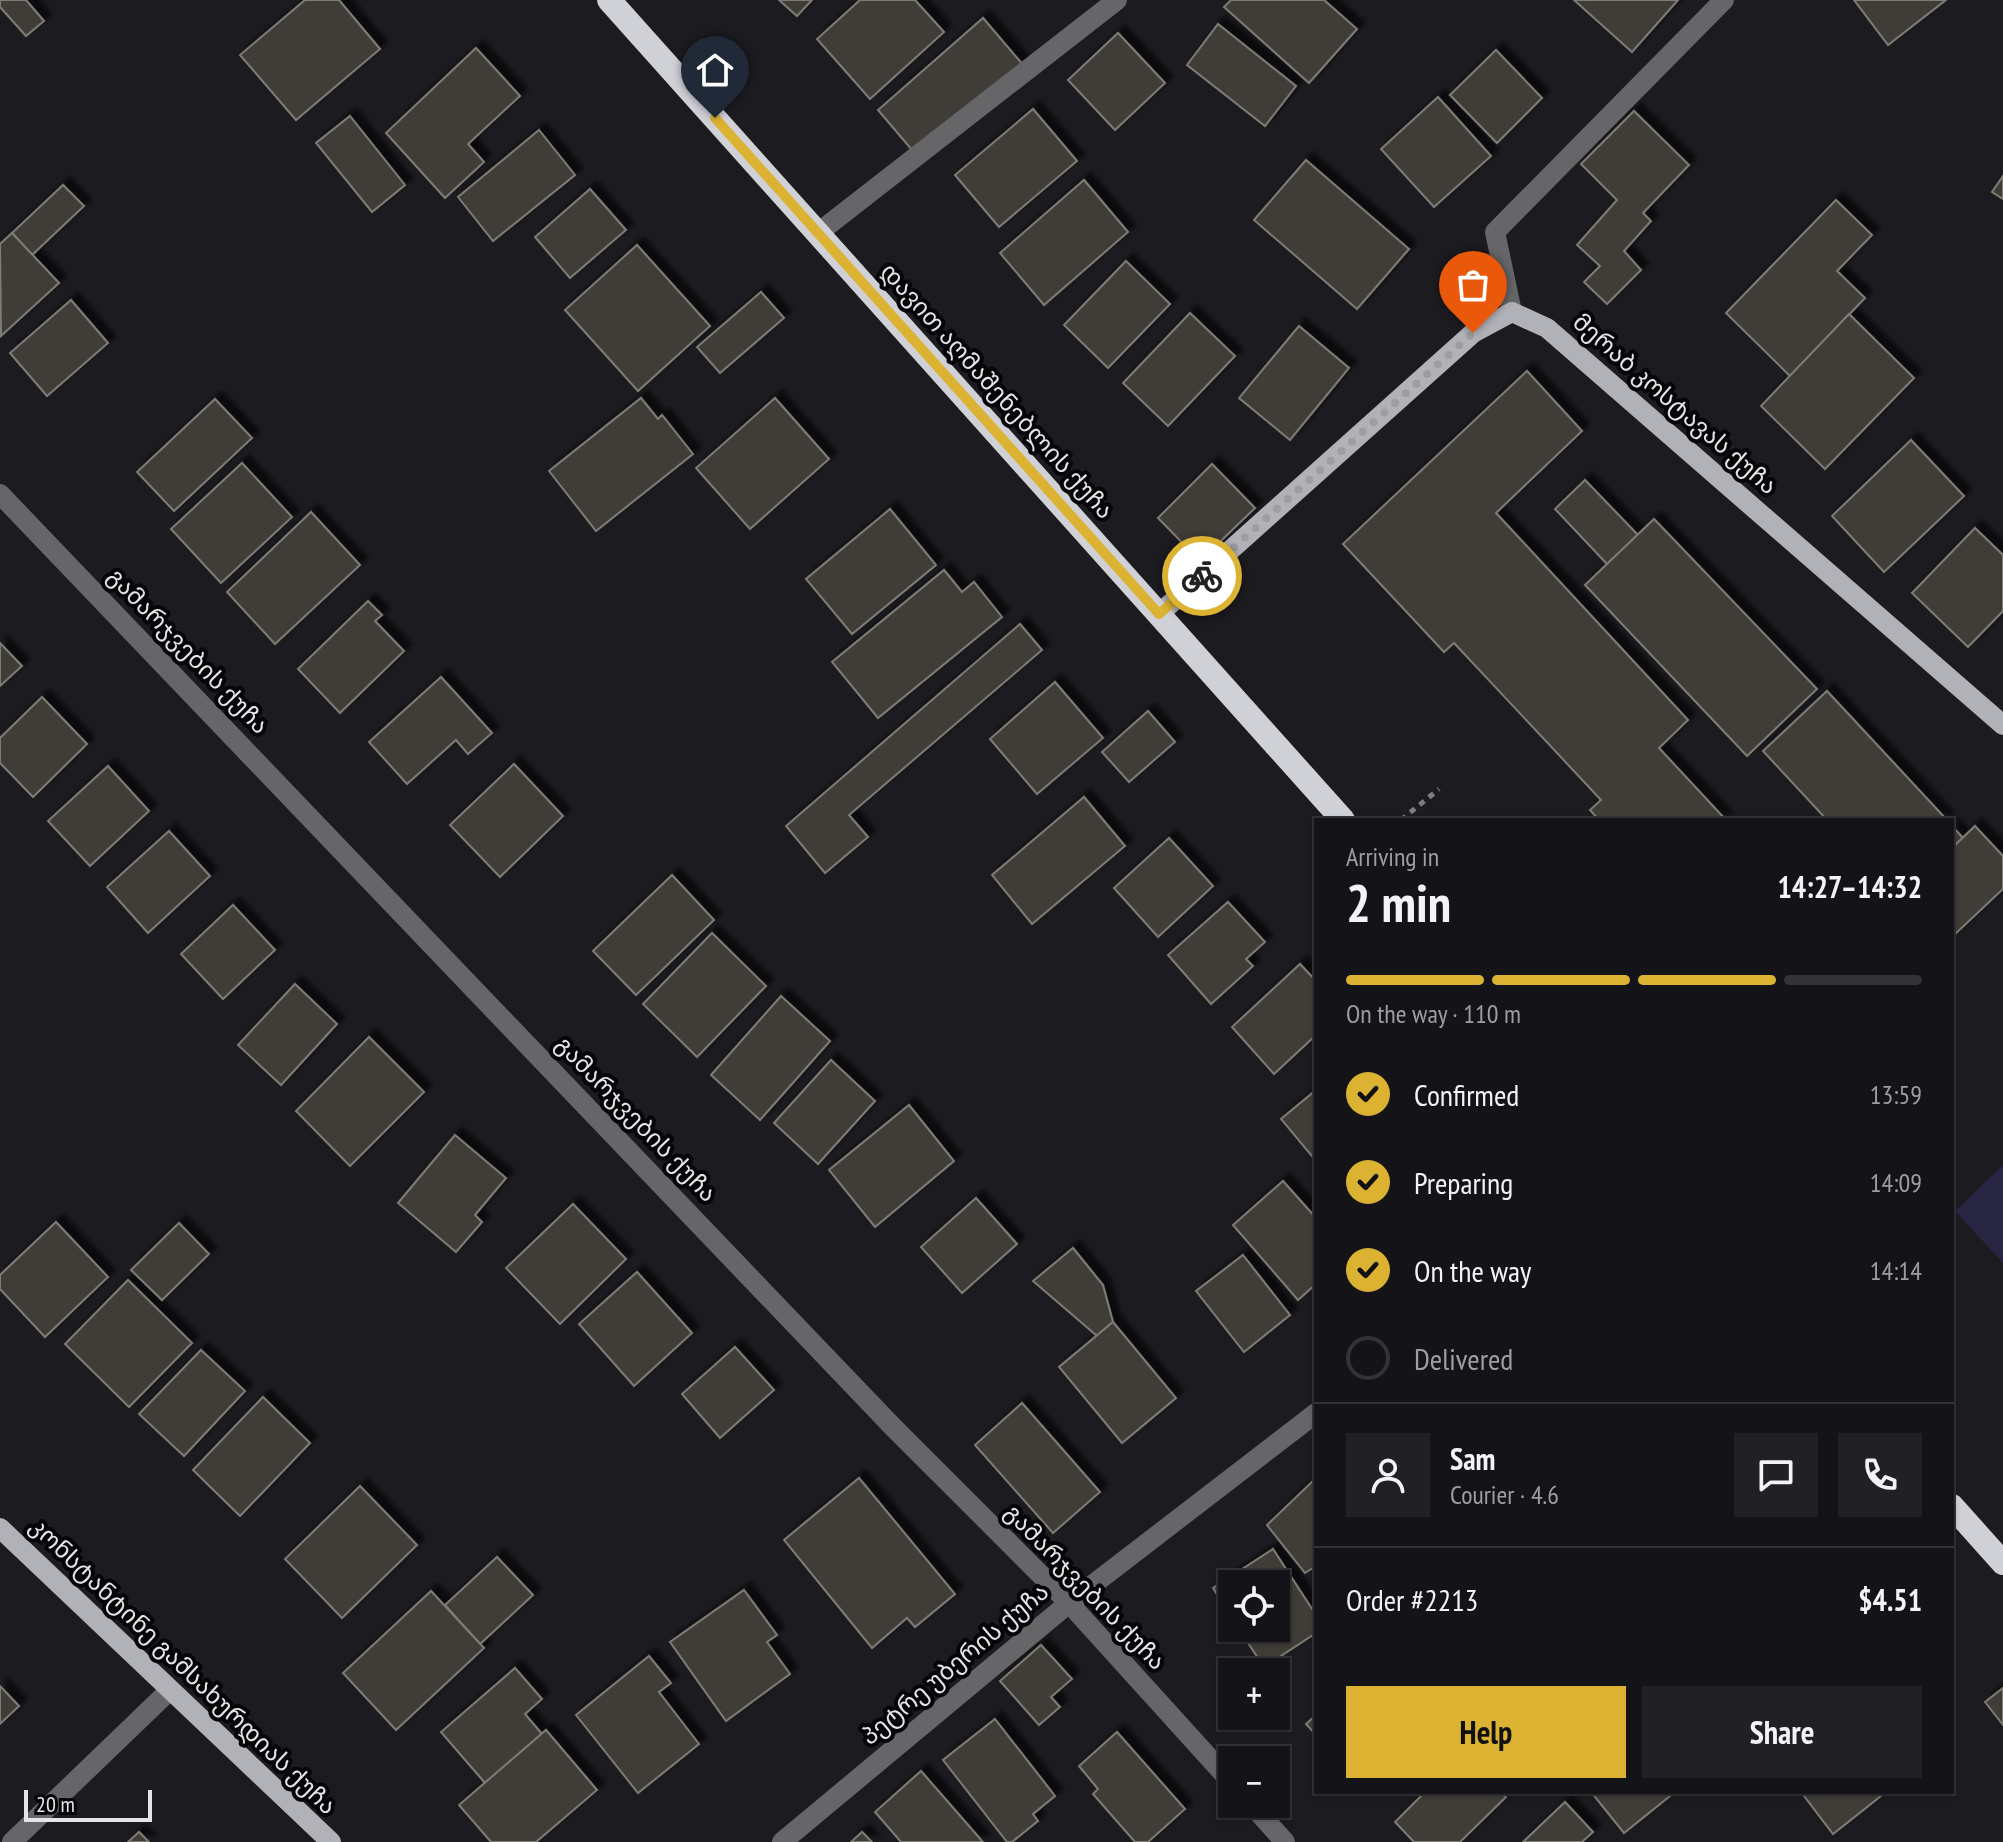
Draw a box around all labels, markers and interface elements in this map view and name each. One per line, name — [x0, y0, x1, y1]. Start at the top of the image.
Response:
pin — [681, 36, 749, 118]
icon: home — [693, 48, 737, 92]
pin — [1439, 251, 1507, 333]
street label: დავით აღმაშენებლის ქუჩა — [874, 256, 1121, 525]
icon: bag — [1451, 263, 1495, 307]
street label: მერაბ კოსტავას ქუჩა — [1567, 306, 1784, 501]
courier — [1162, 536, 1242, 616]
icon: bike — [1180, 554, 1224, 598]
street label: გამარჯვების ქუჩა — [101, 561, 276, 740]
text: Arriving in — [1346, 840, 1439, 873]
text: 14:27–14:32 — [1778, 867, 1922, 906]
text: 2 min — [1346, 869, 1451, 936]
text: On the way · 110 m — [1346, 997, 1521, 1030]
street label: გამარჯვების ქუჩა — [549, 1029, 724, 1208]
icon: check — [1346, 1072, 1390, 1116]
text: Confirmed — [1414, 1075, 1519, 1114]
text: 13:59 — [1870, 1078, 1922, 1111]
icon: check — [1346, 1160, 1390, 1204]
text: Preparing — [1414, 1163, 1513, 1202]
text: 14:09 — [1870, 1166, 1922, 1199]
icon: check — [1346, 1248, 1390, 1292]
text: On the way — [1414, 1251, 1531, 1290]
text: 14:14 — [1870, 1254, 1922, 1287]
text: Delivered — [1414, 1339, 1513, 1378]
button: person — [1346, 1433, 1430, 1517]
button: chat — [1734, 1433, 1818, 1517]
button: phone — [1838, 1433, 1922, 1517]
text: Sam — [1450, 1439, 1495, 1478]
text: Courier · 4.6 — [1450, 1478, 1559, 1511]
street label: გამარჯვების ქუჩა — [998, 1497, 1173, 1676]
street label: კონსტანტინე გამსახურდიას ქუჩა — [23, 1510, 343, 1821]
map controls — [1218, 1570, 1290, 1818]
button: locate — [1218, 1570, 1290, 1642]
street label: პეტრე უბერის ქუჩა — [854, 1576, 1055, 1751]
text: Order #2213 — [1346, 1580, 1478, 1619]
text: $4.51 — [1858, 1580, 1922, 1619]
button: + — [1218, 1658, 1290, 1730]
button: Help — [1346, 1686, 1626, 1778]
button: Share — [1642, 1686, 1922, 1778]
button: − — [1218, 1746, 1290, 1818]
scale bar — [24, 1786, 152, 1822]
text: 20 m — [36, 1790, 75, 1818]

